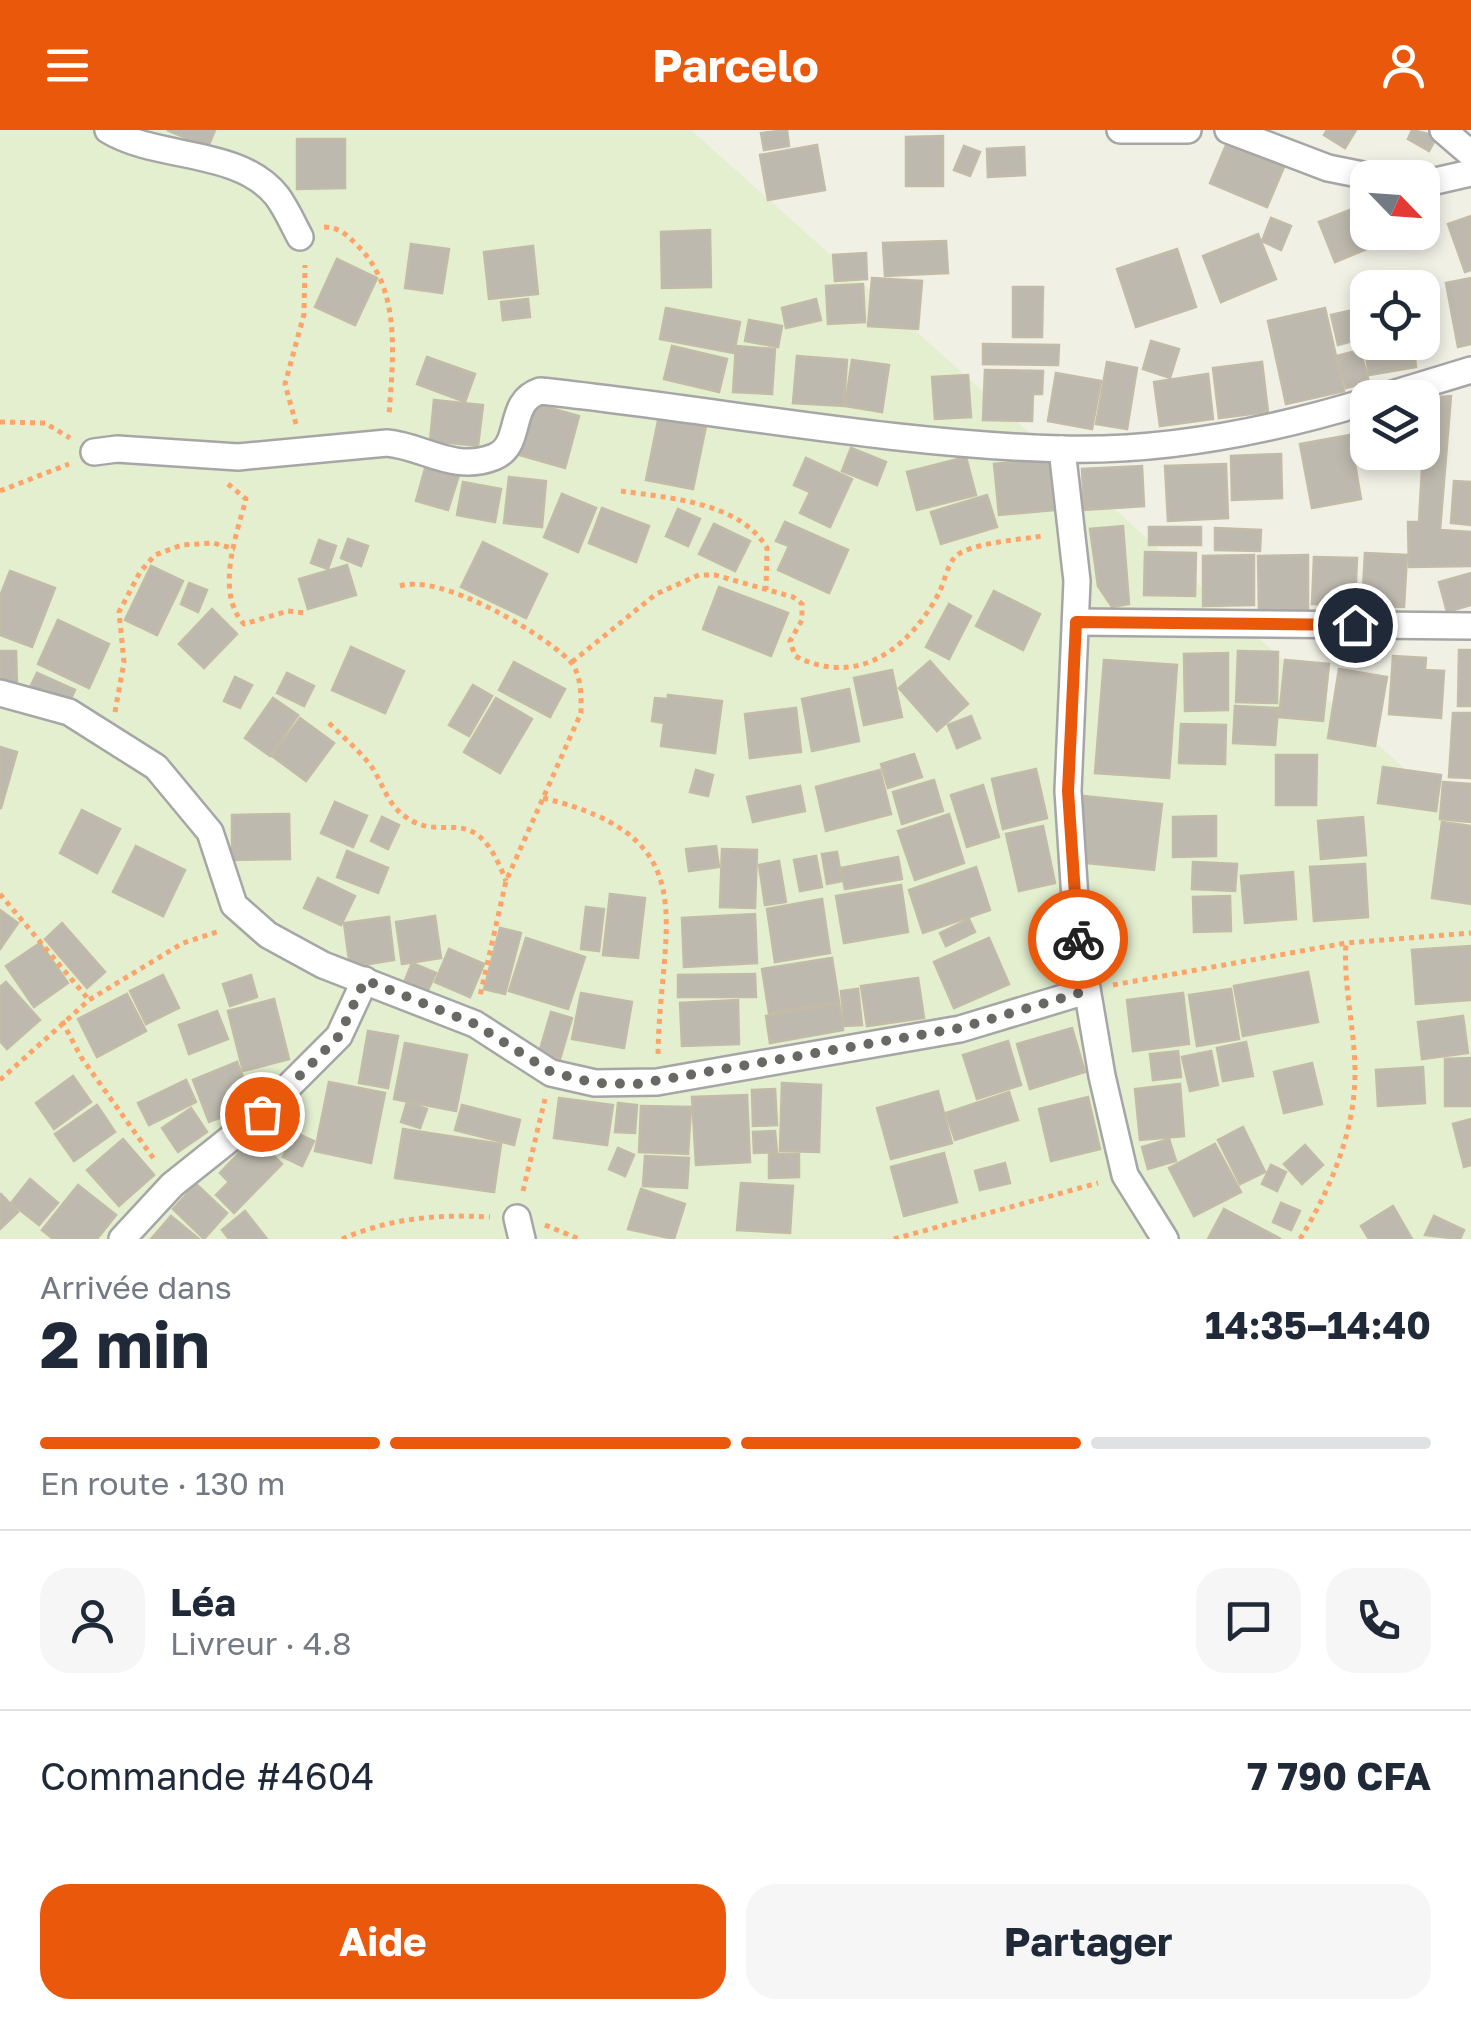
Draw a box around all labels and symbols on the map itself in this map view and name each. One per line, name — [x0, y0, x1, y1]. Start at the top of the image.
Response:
north arrow — [1350, 160, 1440, 250]
pin — [1313, 583, 1398, 668]
courier — [1028, 889, 1128, 989]
pin — [220, 1072, 305, 1157]

